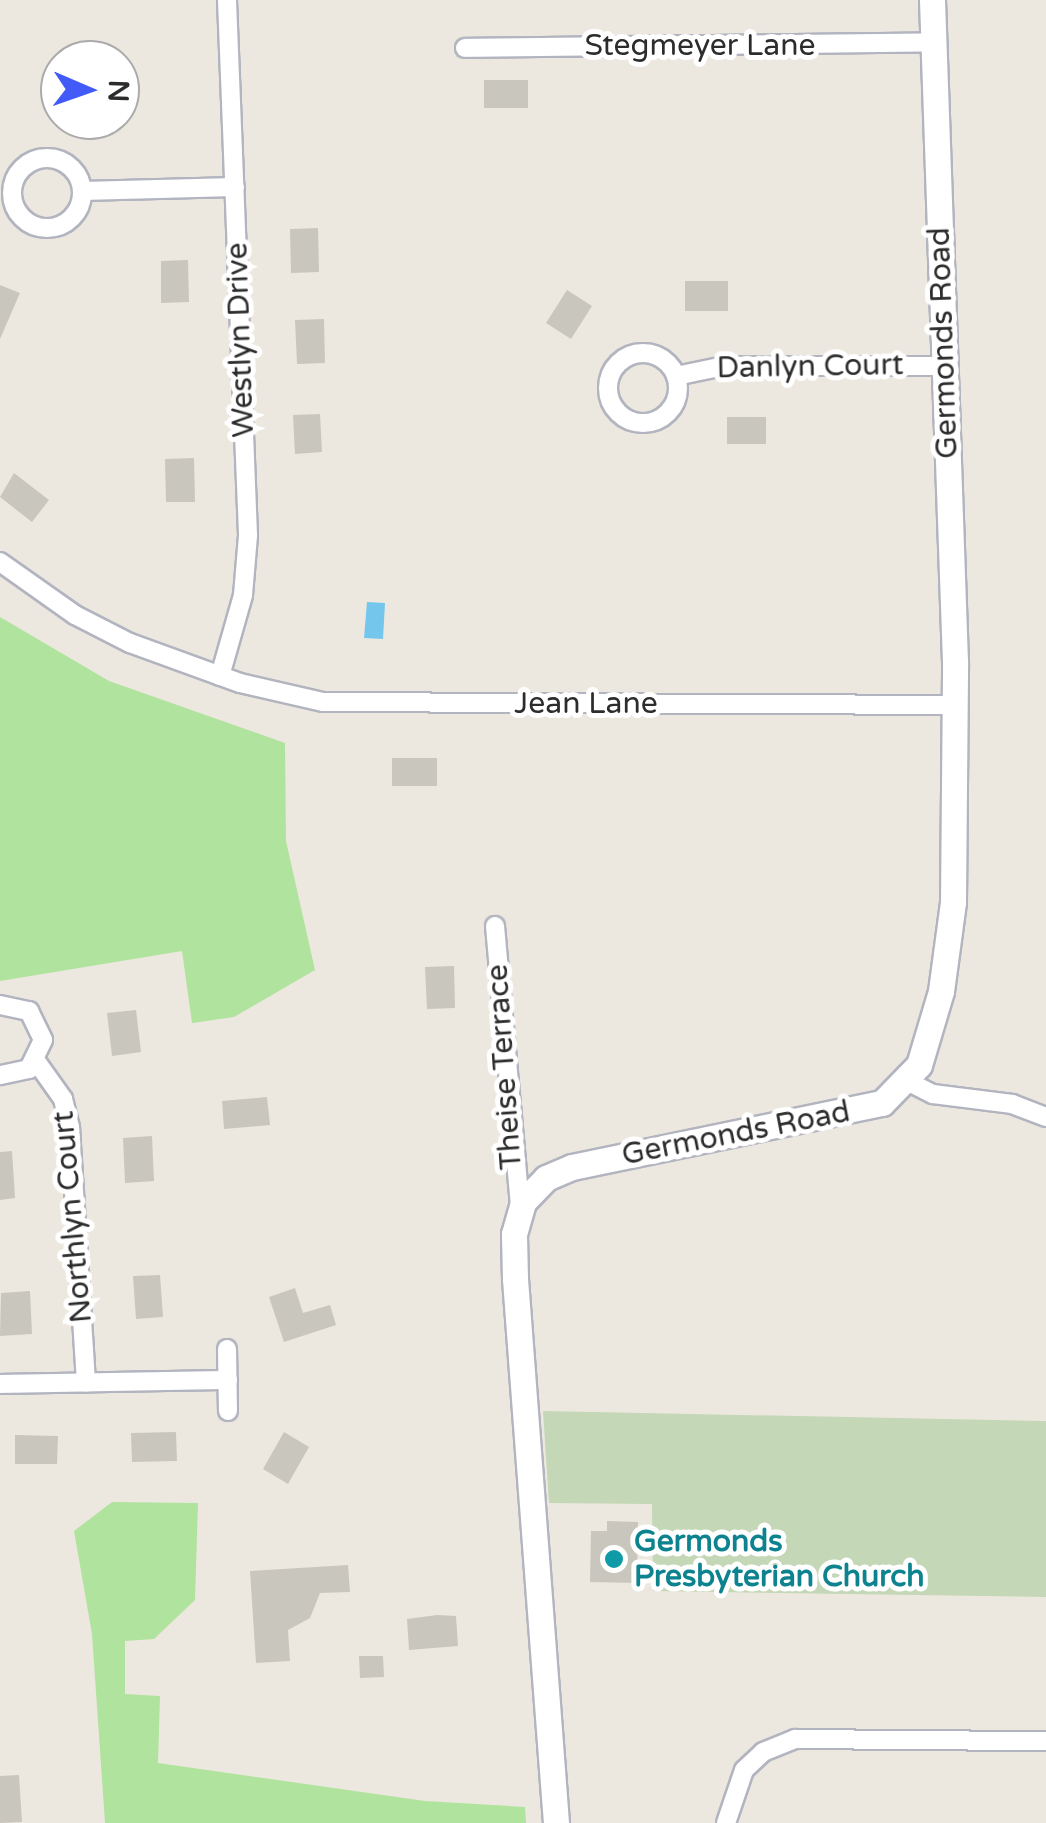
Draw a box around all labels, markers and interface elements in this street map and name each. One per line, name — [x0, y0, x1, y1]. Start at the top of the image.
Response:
street label: Stegmeyer Lane — [585, 28, 815, 64]
north arrow — [40, 40, 140, 140]
text: N — [101, 79, 135, 103]
street label: Germonds Road — [922, 227, 966, 459]
street label: Westlyn Drive — [220, 242, 262, 438]
street label: Danlyn Court — [716, 347, 904, 387]
street label: Jean Lane — [514, 686, 658, 722]
street label: Theise Terrace — [480, 963, 530, 1171]
street label: Germonds Road — [619, 1094, 853, 1174]
street label: Northlyn Court — [46, 1110, 100, 1324]
place label: Germonds Presbyterian Church — [634, 1524, 924, 1594]
marker: Germonds Presbyterian Church — [603, 1548, 625, 1570]

